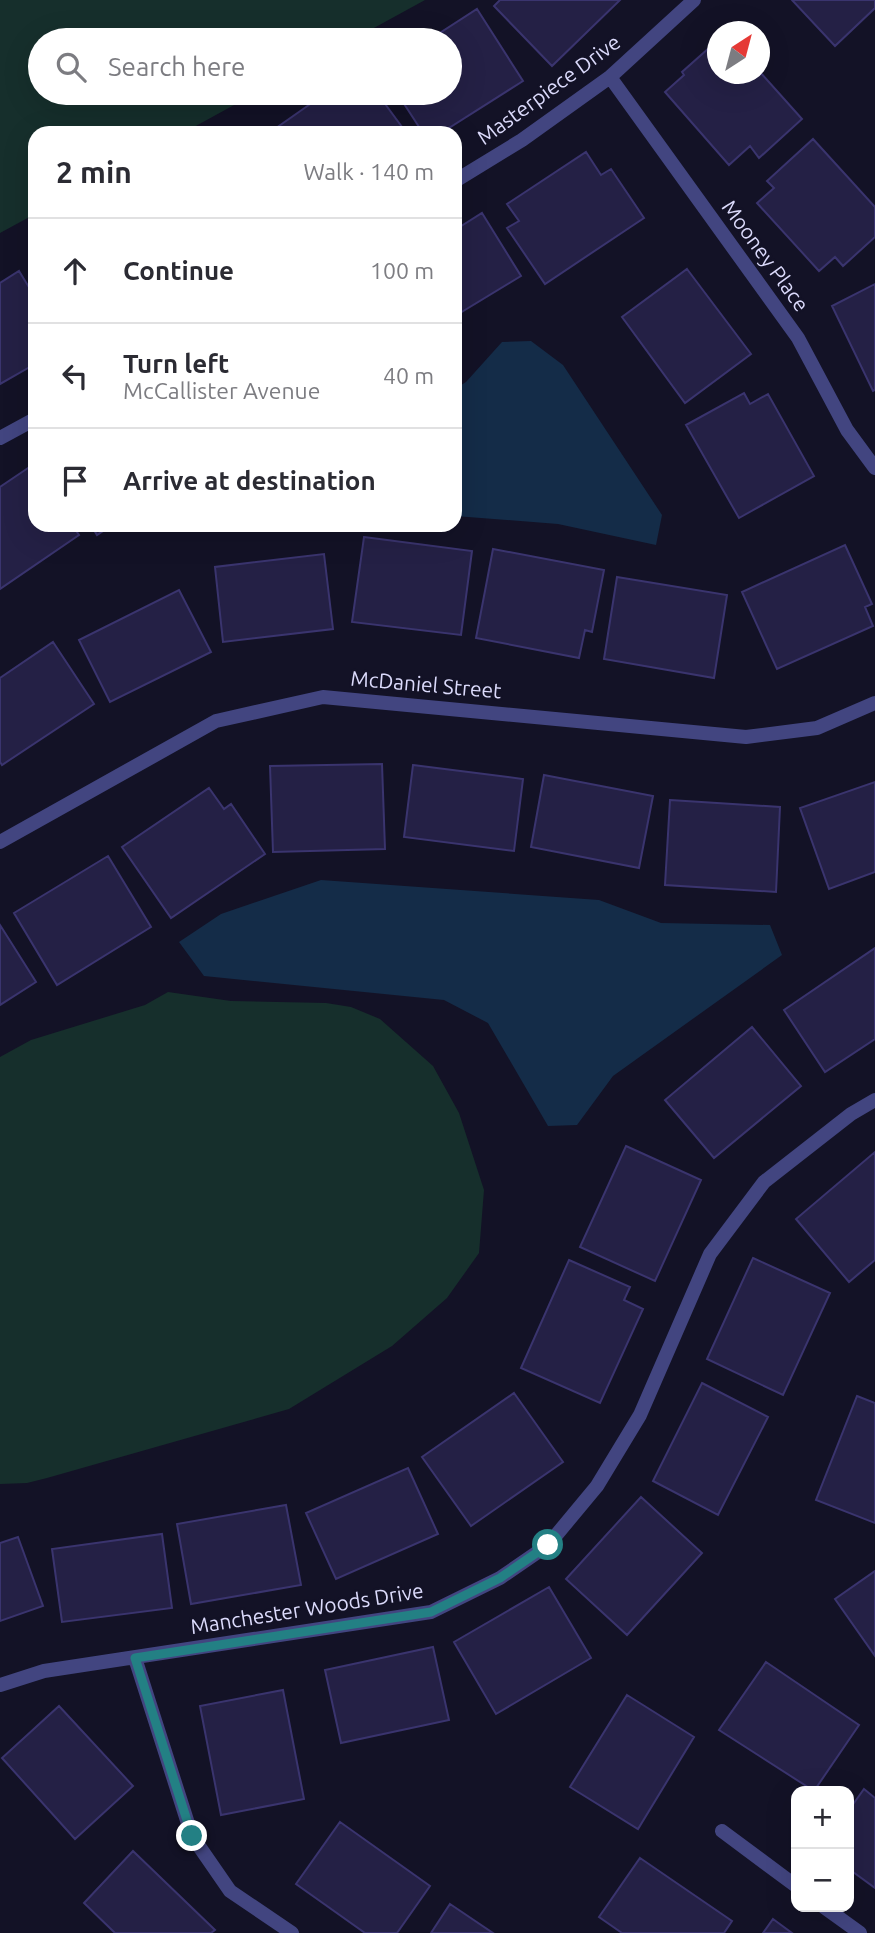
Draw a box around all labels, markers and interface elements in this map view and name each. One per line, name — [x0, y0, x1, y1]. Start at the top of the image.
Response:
north arrow — [707, 21, 770, 84]
search box — [28, 28, 462, 105]
street label: Masterpiece Drive — [472, 29, 624, 149]
icon: search — [52, 48, 90, 86]
text: Search here — [108, 52, 245, 81]
text: 2 min — [56, 155, 132, 189]
text: Walk · 140 m — [303, 159, 434, 184]
street label: Mooney Place — [717, 195, 814, 316]
icon: ahead — [56, 252, 94, 290]
text: Continue — [123, 256, 234, 285]
text: 100 m — [370, 258, 434, 283]
text: Turn left — [123, 349, 229, 378]
icon: left — [56, 357, 94, 395]
text: 40 m — [383, 363, 434, 388]
text: McCallister Avenue — [123, 378, 320, 403]
icon: arrive — [56, 462, 94, 500]
text: Arrive at destination — [123, 466, 376, 495]
street label: McDaniel Street — [350, 665, 502, 703]
route start — [532, 1529, 563, 1560]
street label: Manchester Woods Drive — [189, 1578, 425, 1638]
map controls — [791, 1786, 854, 1912]
button: + — [791, 1786, 854, 1849]
route end — [176, 1820, 207, 1851]
button: − — [791, 1849, 854, 1912]

